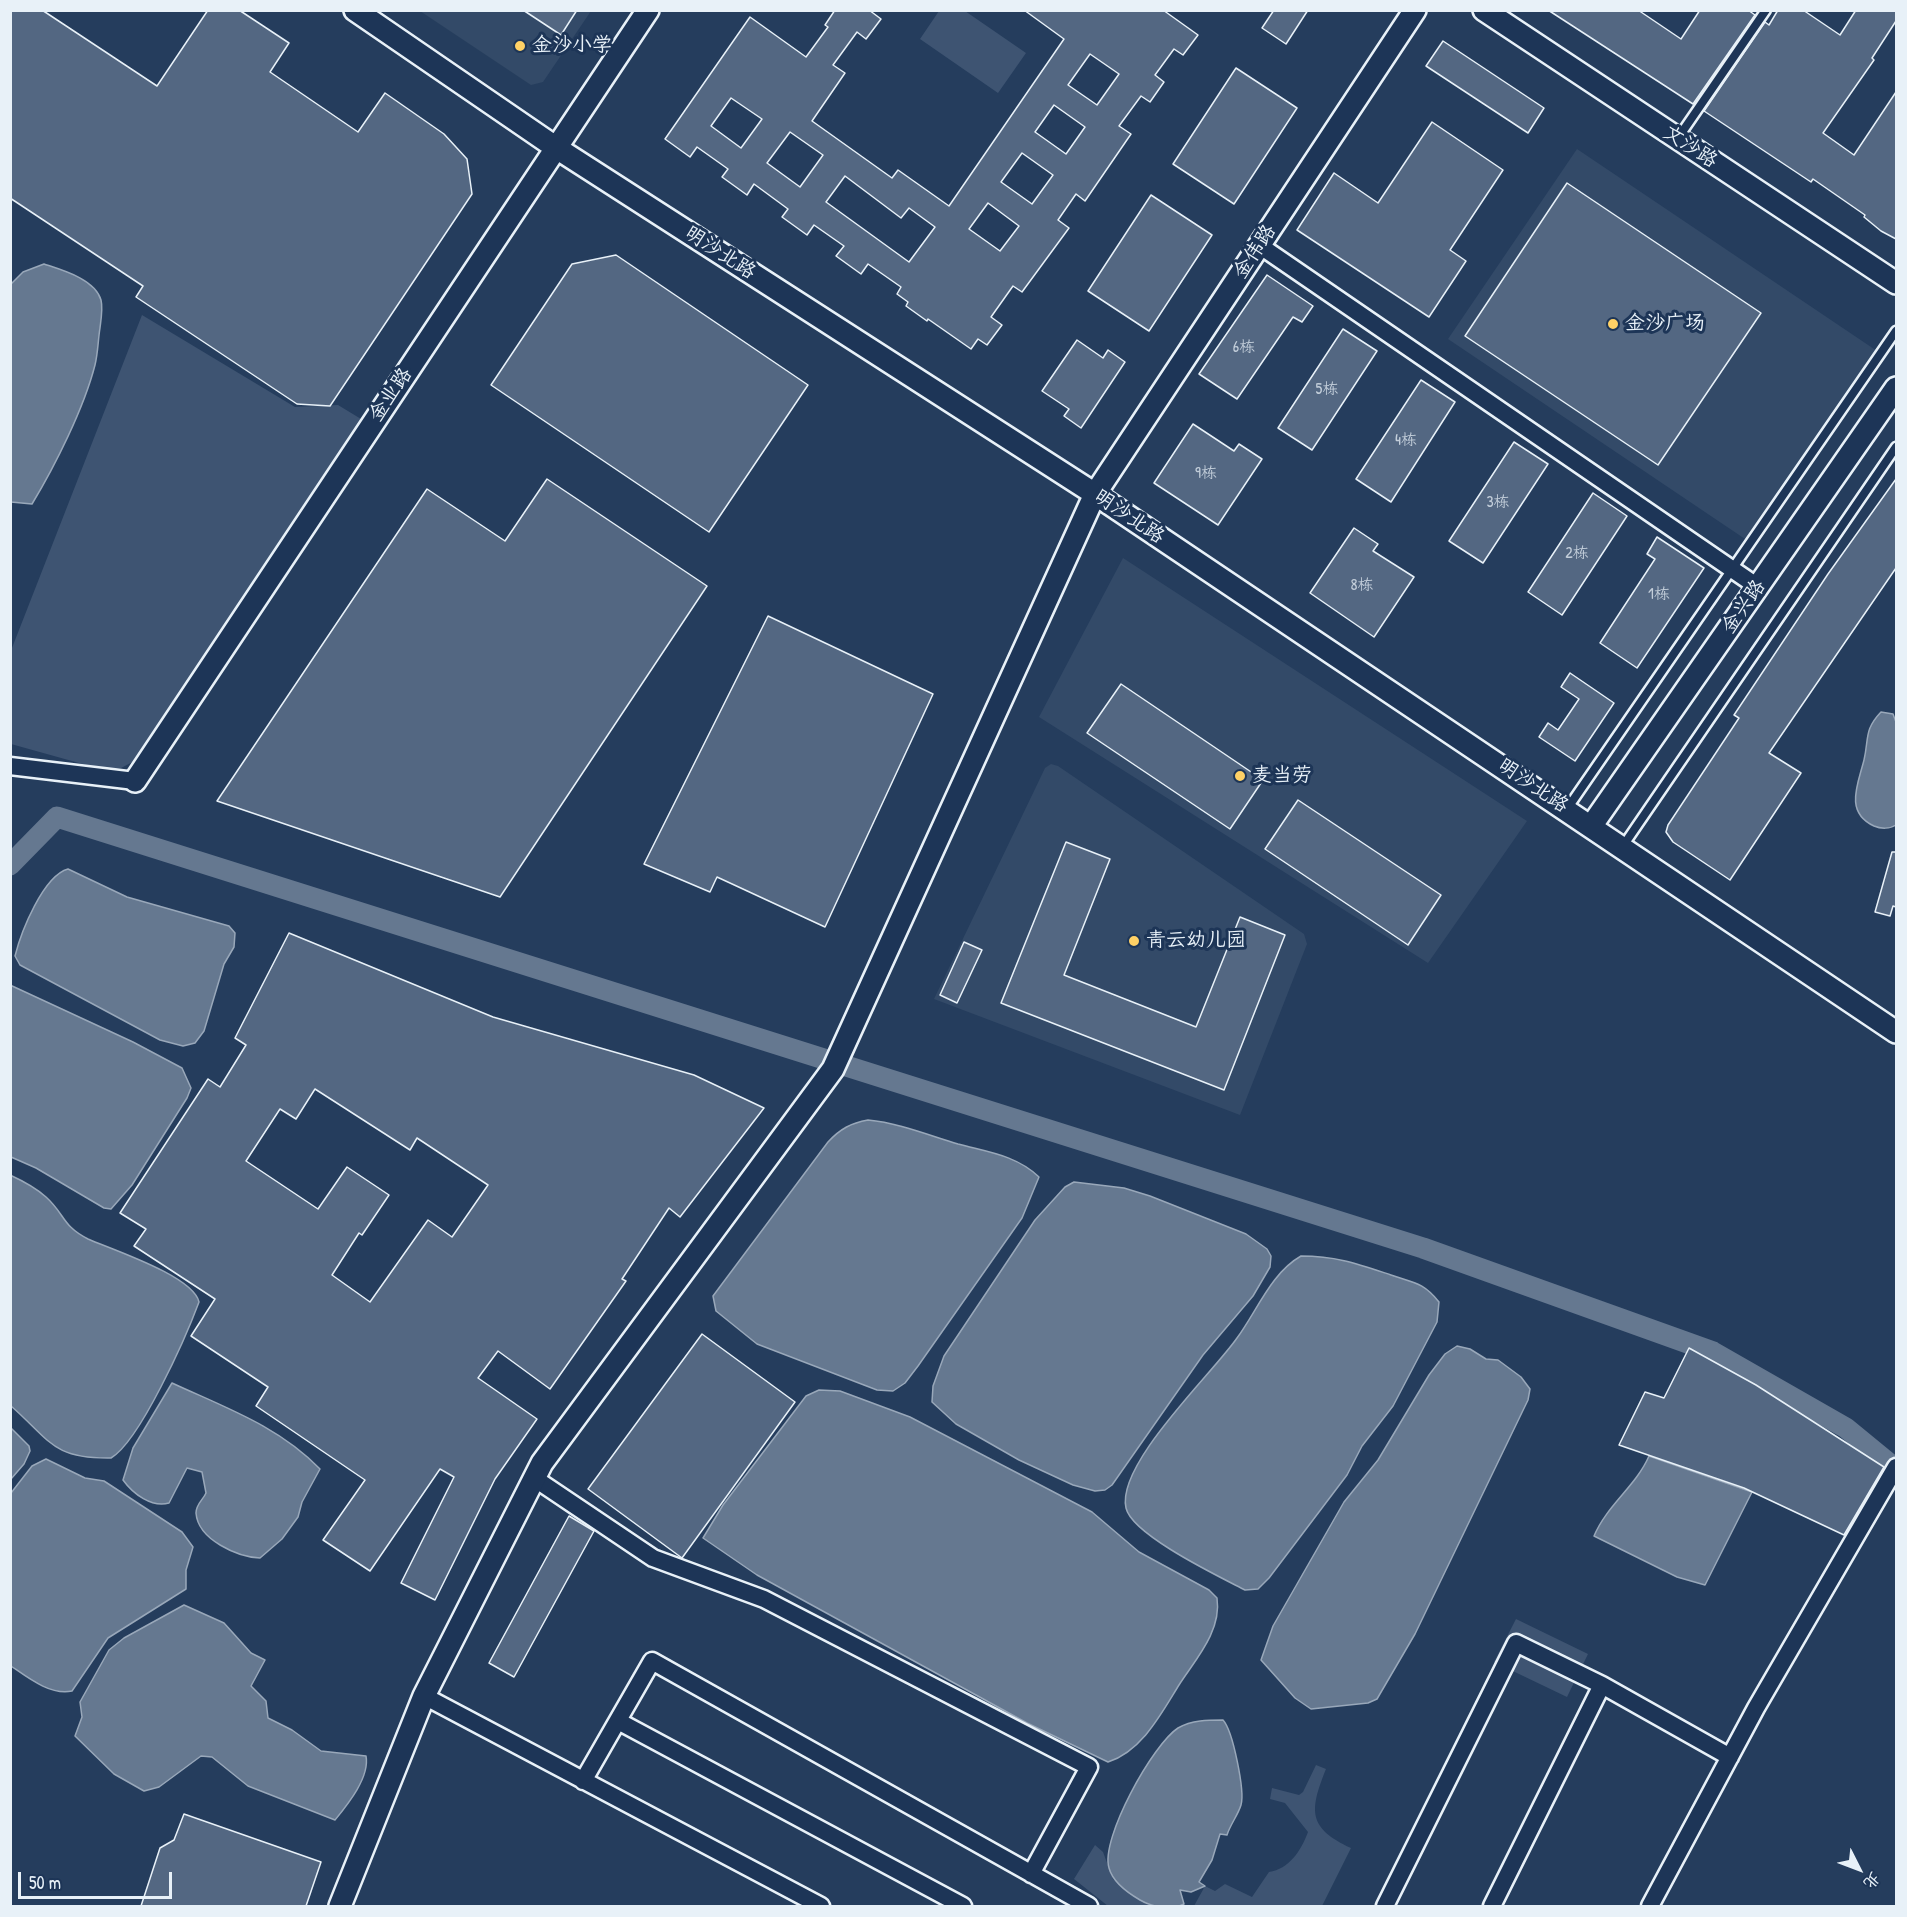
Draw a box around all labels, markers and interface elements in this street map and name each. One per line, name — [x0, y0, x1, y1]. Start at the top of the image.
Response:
place label: 金沙小学 — [532, 34, 612, 58]
marker: 金沙小学 — [513, 39, 527, 53]
street label: 文沙路 — [1658, 121, 1722, 173]
street label: 金伟路 — [1229, 220, 1281, 284]
street label: 明沙北路 — [680, 221, 760, 285]
place label: 金沙广场 — [1625, 312, 1705, 336]
marker: 金沙广场 — [1606, 317, 1620, 331]
house number: 6栋 — [1233, 338, 1255, 358]
street label: 金业路 — [364, 363, 418, 427]
house number: 5栋 — [1316, 380, 1338, 400]
house number: 4栋 — [1395, 431, 1417, 451]
house number: 9栋 — [1195, 464, 1217, 484]
street label: 明沙北路 — [1089, 485, 1169, 549]
house number: 3栋 — [1486, 493, 1510, 513]
house number: 2栋 — [1565, 544, 1589, 564]
house number: 8栋 — [1351, 576, 1373, 596]
street label: 金兴路 — [1717, 576, 1771, 638]
house number: 1栋 — [1648, 585, 1670, 605]
street label: 明沙北路 — [1493, 754, 1573, 818]
place label: 麦当劳 — [1252, 764, 1312, 788]
marker: 麦当劳 — [1233, 769, 1247, 783]
place label: 青云幼儿园 — [1146, 929, 1246, 953]
marker: 青云幼儿园 — [1127, 934, 1141, 948]
north arrow — [1829, 1839, 1889, 1899]
scale bar — [21, 1860, 176, 1898]
text: 北 — [1859, 1868, 1886, 1894]
text: 50 m — [29, 1870, 61, 1895]

